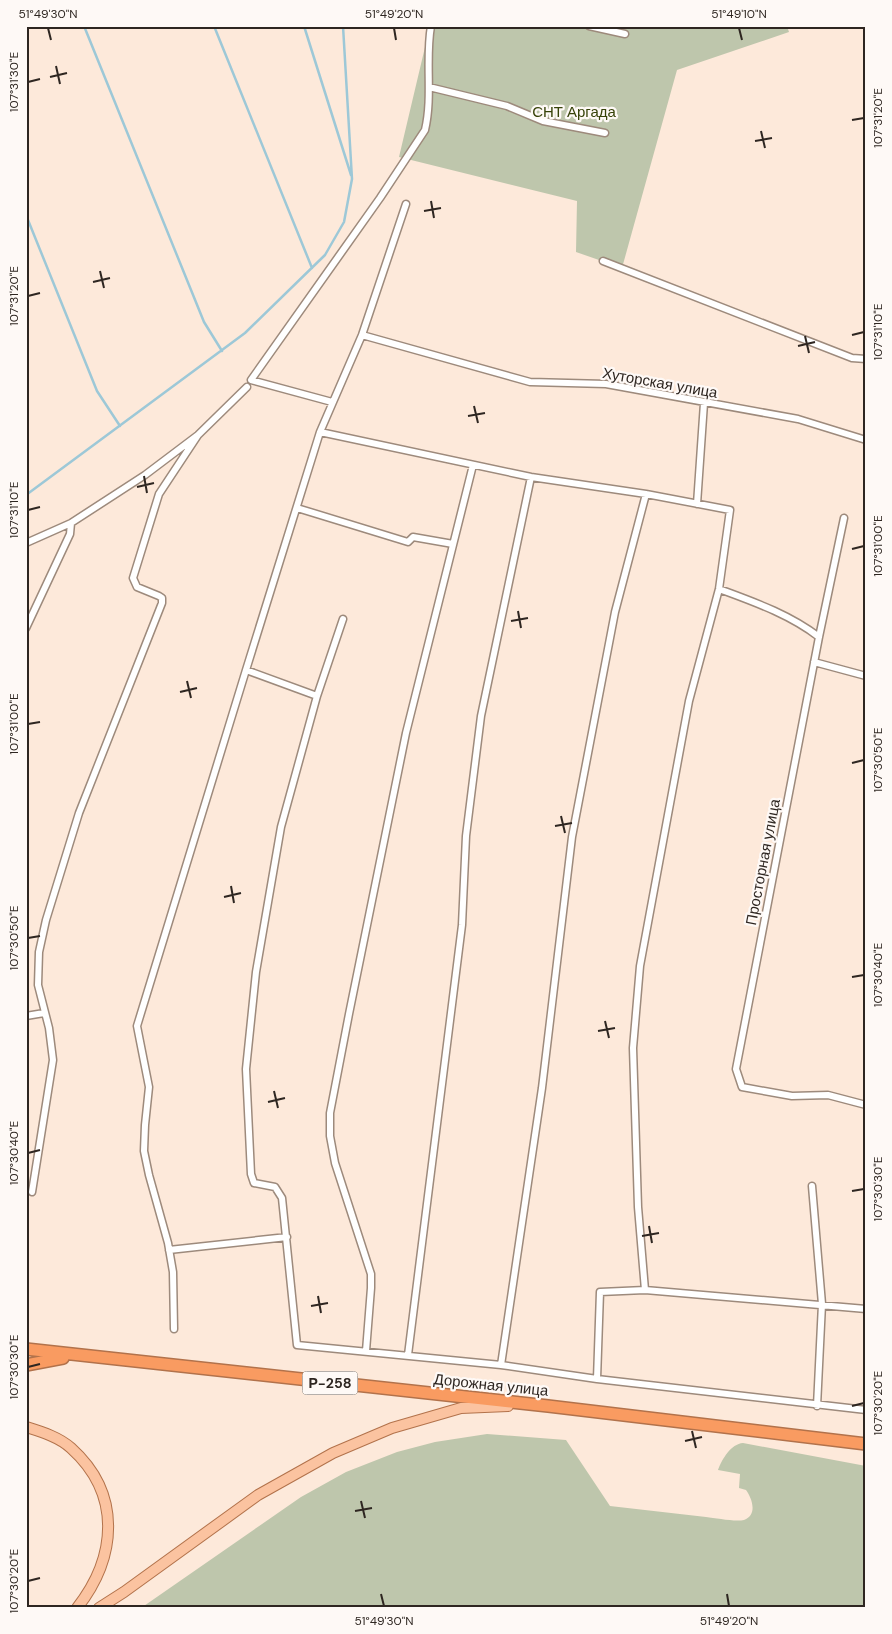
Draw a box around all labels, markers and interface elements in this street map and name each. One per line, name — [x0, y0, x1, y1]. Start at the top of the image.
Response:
text: 51°49'30"N — [19, 6, 78, 22]
text: 51°49'20"N — [365, 6, 423, 22]
text: 51°49'10"N — [711, 6, 767, 22]
text: 107°31'30"E — [6, 52, 22, 112]
text: 107°31'20"E — [870, 88, 886, 148]
park label: СНТ Аргада — [532, 102, 617, 122]
text: 107°31'20"E — [6, 266, 22, 326]
text: 107°31'10"E — [870, 303, 886, 361]
street label: Хуторская улица — [601, 363, 720, 403]
text: 107°31'10"E — [6, 481, 22, 539]
text: 107°31'00"E — [870, 515, 886, 577]
text: 107°31'00"E — [6, 693, 22, 755]
text: 107°30'50"E — [870, 727, 886, 792]
street label: Просторная улица — [741, 796, 785, 927]
text: 107°30'50"E — [6, 905, 22, 970]
text: 107°30'40"E — [870, 942, 886, 1007]
text: 107°30'40"E — [6, 1120, 22, 1185]
text: 107°30'30"E — [870, 1156, 886, 1222]
text: 107°30'30"E — [6, 1334, 22, 1400]
street label: Дорожная улица — [433, 1369, 550, 1401]
text: 107°30'20"E — [870, 1370, 886, 1435]
road number: Р-258 — [302, 1372, 358, 1395]
text: 107°30'20"E — [6, 1548, 22, 1613]
text: 51°49'30"N — [355, 1613, 414, 1629]
text: 51°49'20"N — [700, 1613, 758, 1629]

